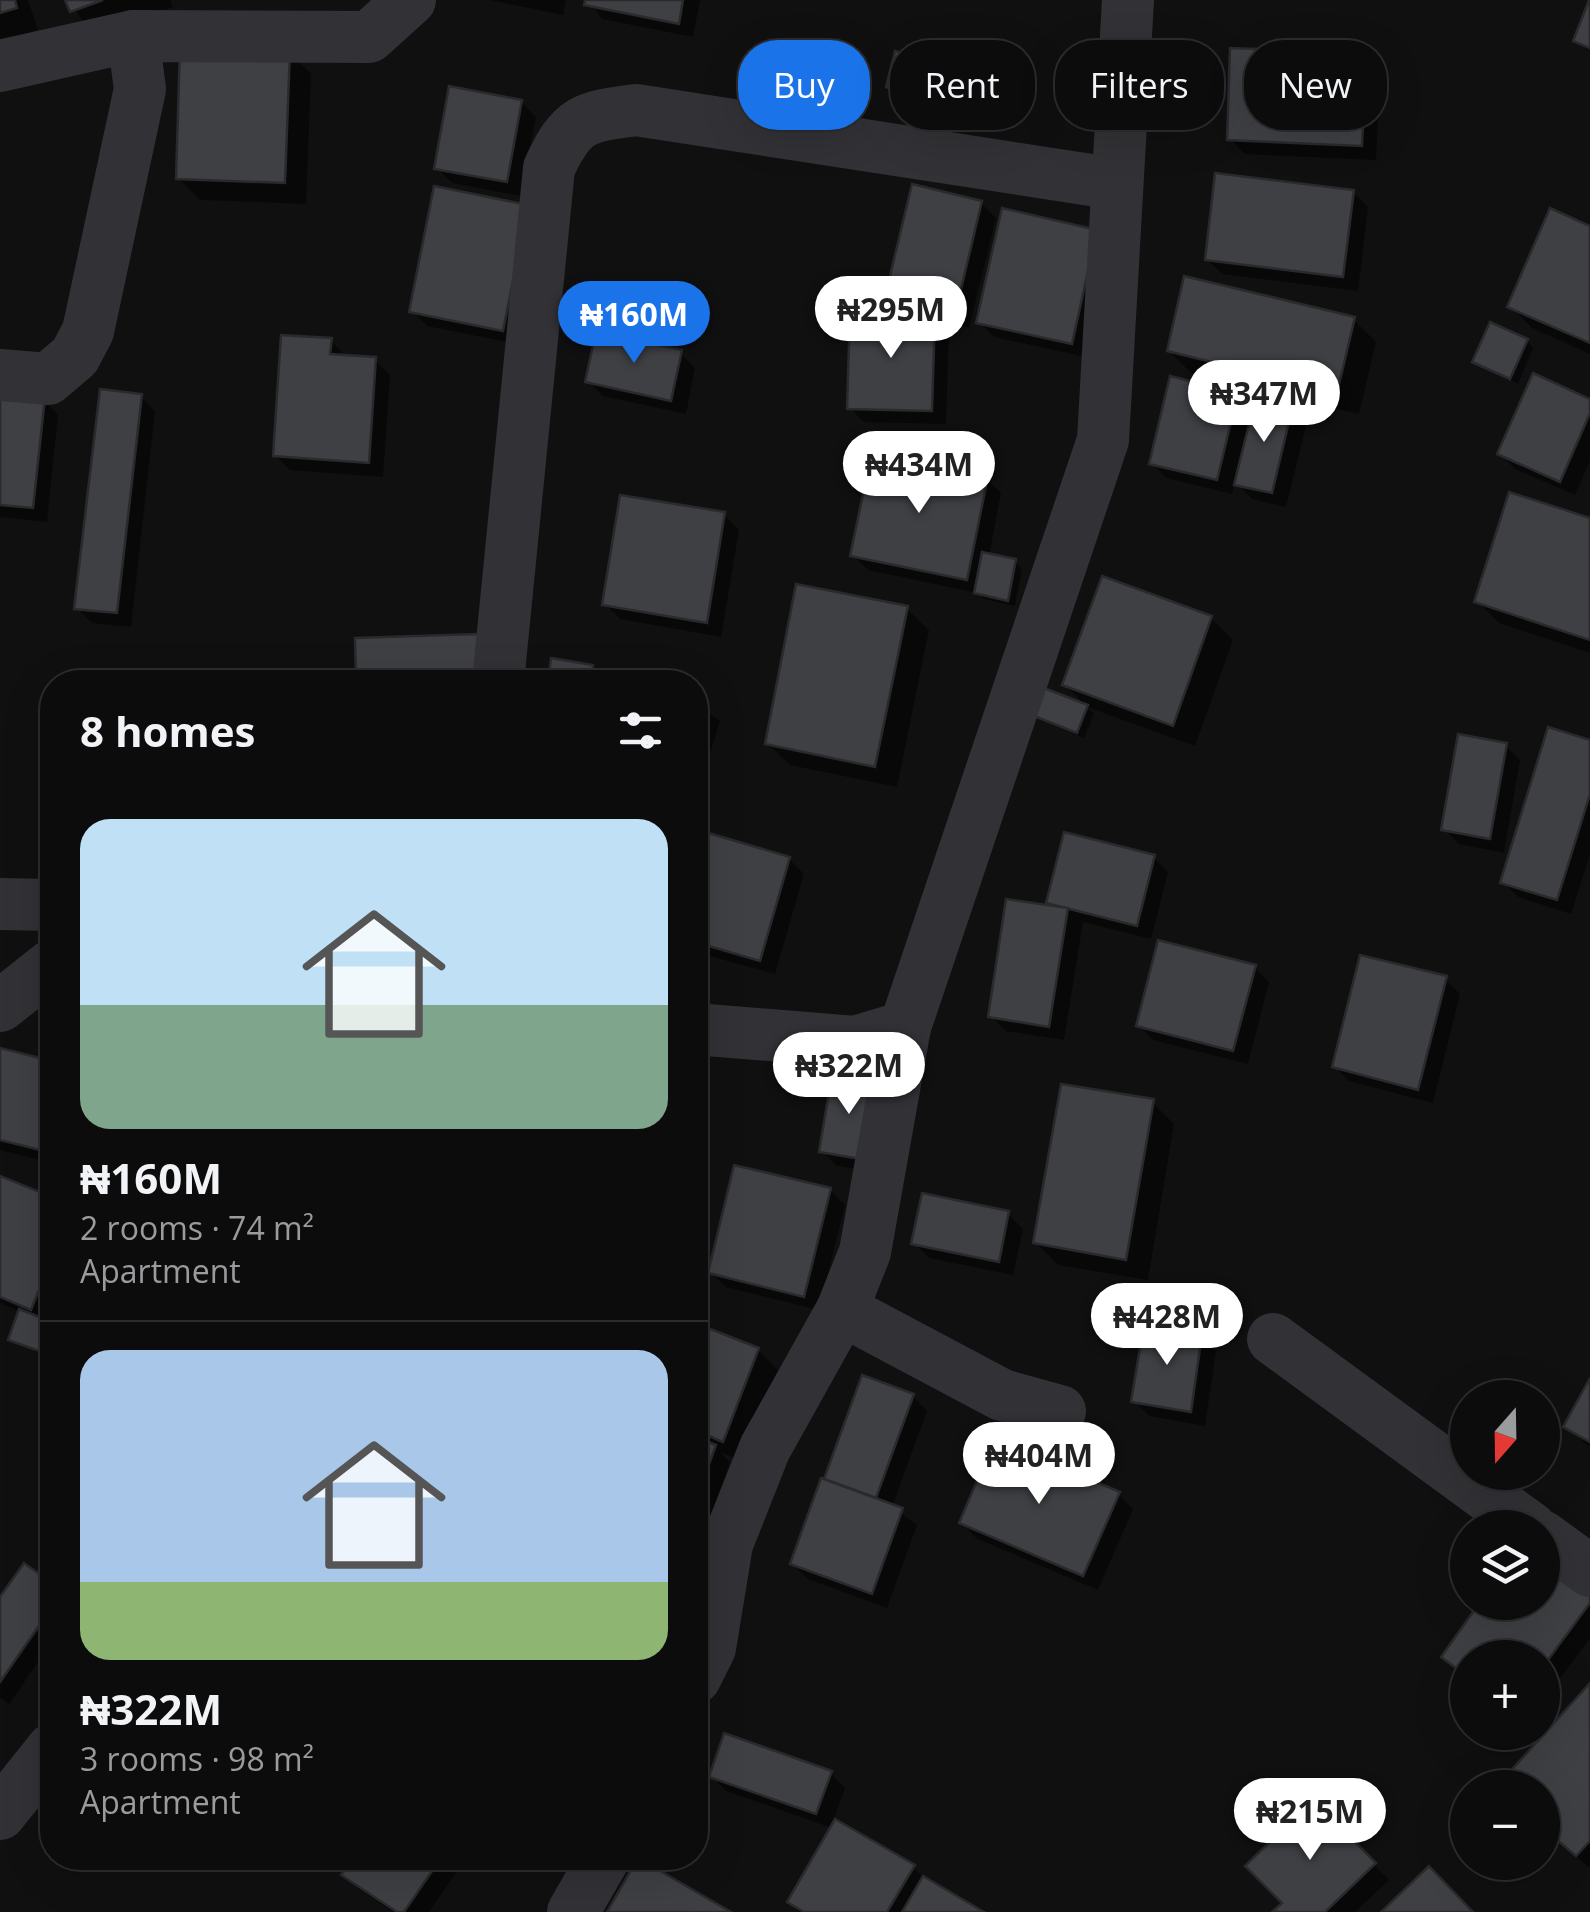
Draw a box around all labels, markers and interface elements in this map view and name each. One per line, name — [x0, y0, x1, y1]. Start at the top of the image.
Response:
chip: Buy — [738, 40, 870, 130]
chip: Rent — [890, 40, 1035, 130]
chip: Filters — [1055, 40, 1224, 130]
chip: New — [1244, 40, 1387, 130]
pin: ₦295M — [821, 276, 961, 361]
pin: ₦160M — [564, 281, 704, 366]
text: ₦295M — [837, 287, 945, 330]
text: ₦160M — [580, 292, 688, 335]
pin: ₦347M — [1194, 360, 1334, 445]
text: ₦347M — [1210, 371, 1318, 414]
pin: ₦434M — [849, 431, 989, 516]
text: ₦434M — [865, 442, 973, 485]
text: 8 homes — [80, 702, 255, 759]
icon: filters — [613, 703, 668, 758]
icon: home — [284, 884, 464, 1064]
pin: ₦322M — [779, 1032, 919, 1117]
text: ₦322M — [795, 1043, 903, 1086]
text: ₦160M — [80, 1149, 222, 1206]
text: 2 rooms · 74 m² — [80, 1206, 314, 1249]
text: Apartment — [80, 1249, 241, 1292]
pin: ₦428M — [1097, 1283, 1237, 1368]
text: ₦428M — [1113, 1294, 1221, 1337]
north arrow — [1450, 1380, 1560, 1490]
map controls — [1450, 1380, 1560, 1880]
icon: home — [284, 1415, 464, 1595]
pin: ₦404M — [969, 1422, 1109, 1507]
text: ₦404M — [985, 1433, 1093, 1476]
button: layers — [1450, 1510, 1560, 1620]
button: + — [1450, 1640, 1560, 1750]
text: ₦322M — [80, 1680, 222, 1737]
text: 3 rooms · 98 m² — [80, 1737, 314, 1780]
button: − — [1450, 1770, 1560, 1880]
pin: ₦215M — [1240, 1778, 1380, 1863]
text: Apartment — [80, 1780, 241, 1823]
text: ₦215M — [1256, 1789, 1364, 1832]

